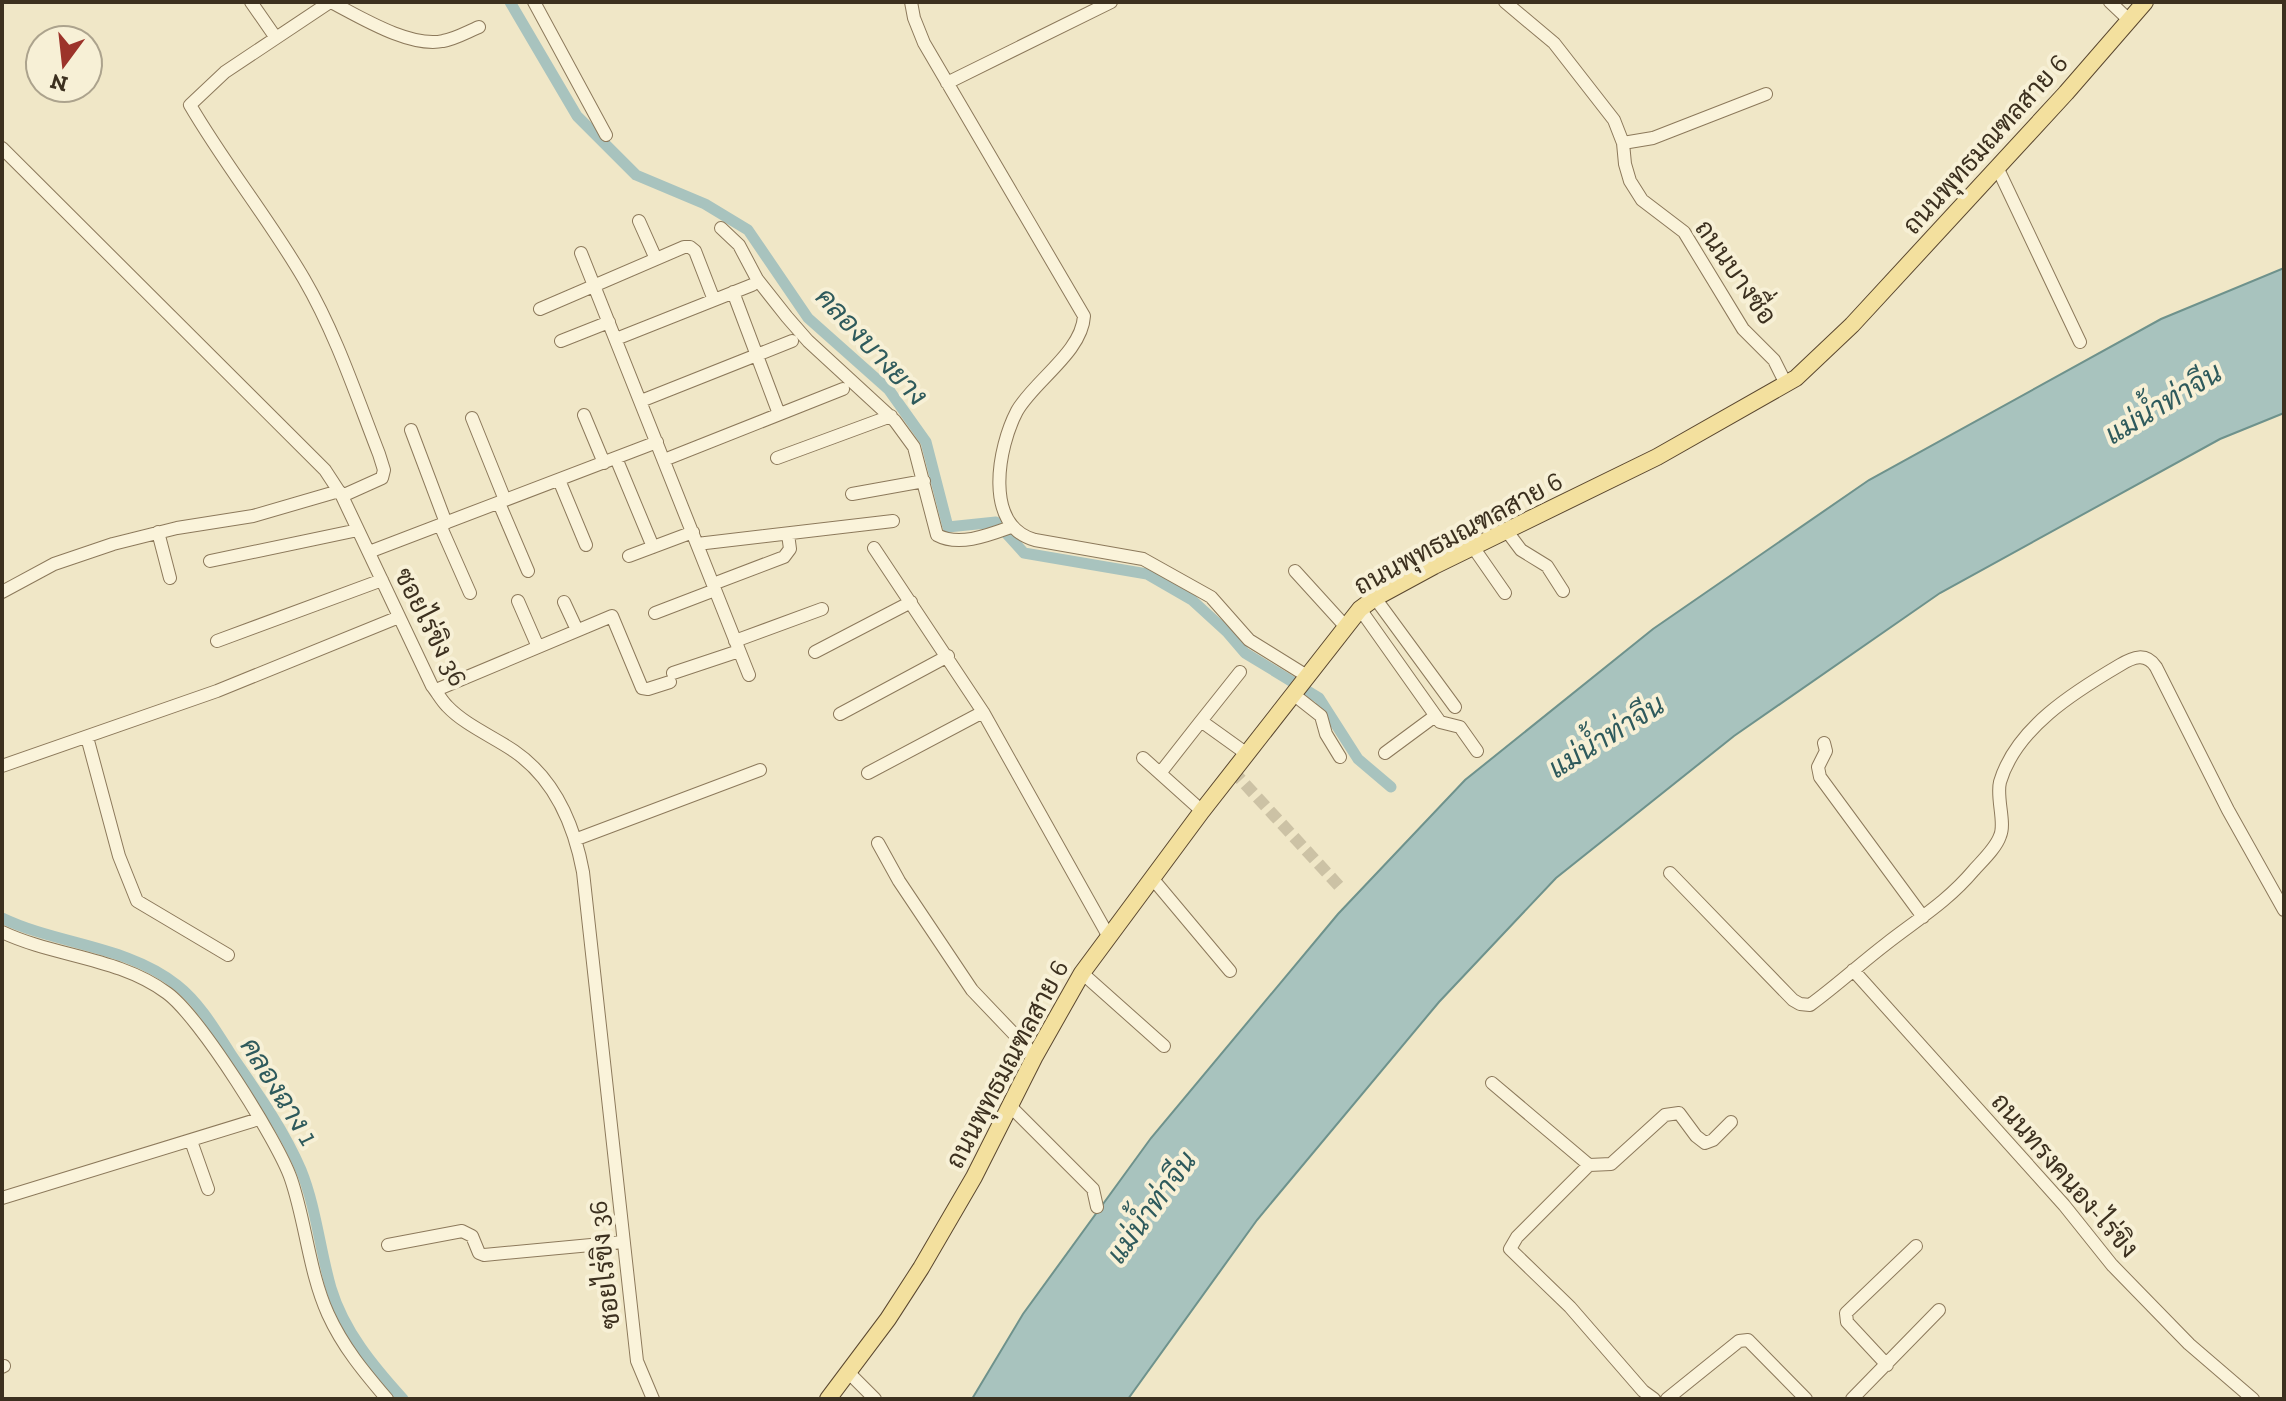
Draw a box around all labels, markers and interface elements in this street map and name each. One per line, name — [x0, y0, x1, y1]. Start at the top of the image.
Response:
north arrow — [24, 24, 104, 104]
street label: ถนนพุทธมณฑลสาย 6 — [1896, 47, 2076, 242]
text: N — [47, 68, 71, 98]
street label: ถนนบางซื่อ — [1688, 210, 1789, 331]
water label: คลองบางยาง — [809, 281, 934, 412]
water label: แม่น้ำท่าจีน — [2095, 349, 2228, 451]
street label: ถนนพุทธมณฑลสาย 6 — [1348, 465, 1569, 603]
street label: ซอยไร่ขิง 36 — [388, 562, 474, 692]
water label: แม่น้ำท่าจีน — [1538, 681, 1670, 785]
street label: ถนนพุทธมณฑลสาย 6 — [939, 954, 1077, 1175]
water label: คลองฉาง 1 — [233, 1031, 326, 1151]
street label: ถนนทรงคนอง-ไร่ขิง — [1985, 1086, 2145, 1264]
water label: แม่น้ำท่าจีน — [1093, 1140, 1203, 1270]
street label: ซอยไร่ขิง 36 — [581, 1199, 627, 1331]

